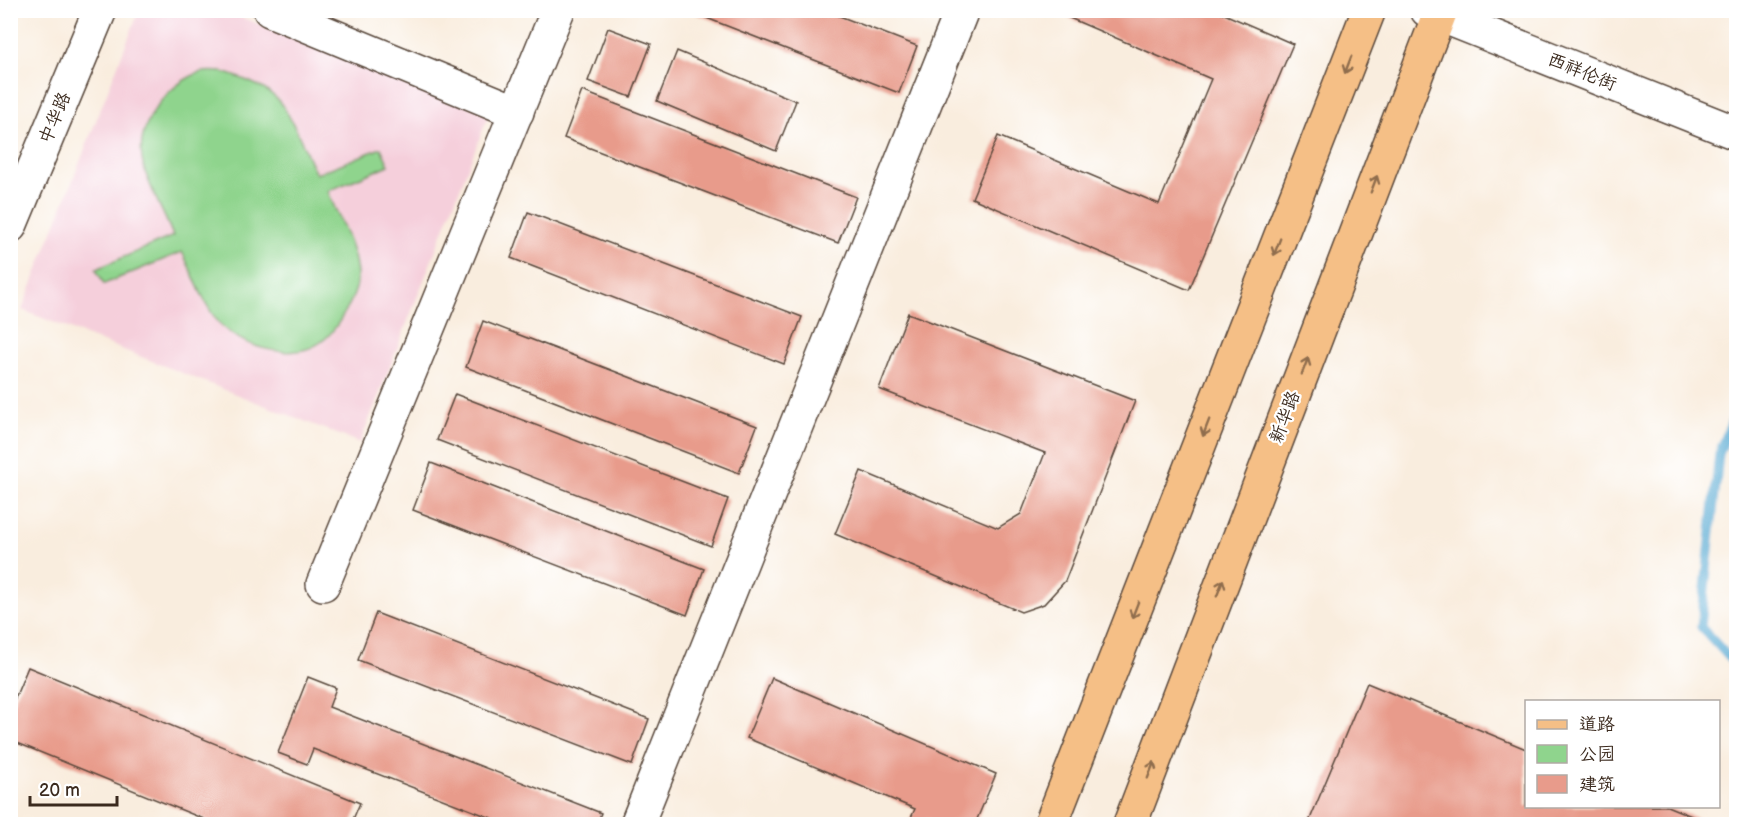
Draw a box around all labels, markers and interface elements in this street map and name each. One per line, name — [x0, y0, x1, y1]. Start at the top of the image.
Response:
street label: 西祥伦街 — [1545, 49, 1619, 95]
one-way arrow — [1341, 55, 1352, 74]
street label: 中华路 — [35, 89, 75, 147]
one-way arrow — [1370, 175, 1381, 194]
one-way arrow — [1270, 237, 1281, 255]
one-way arrow — [1300, 357, 1311, 376]
street label: 新华路 — [1266, 388, 1304, 446]
one-way arrow — [1199, 418, 1210, 437]
one-way arrow — [1215, 579, 1226, 598]
one-way arrow — [1129, 600, 1140, 619]
legend — [1525, 700, 1720, 808]
text: 道路 — [1579, 714, 1615, 735]
text: 公园 — [1579, 744, 1615, 765]
one-way arrow — [1146, 761, 1157, 780]
scale bar — [30, 769, 117, 807]
text: 建筑 — [1579, 774, 1615, 795]
text: 20 m — [39, 780, 80, 801]

